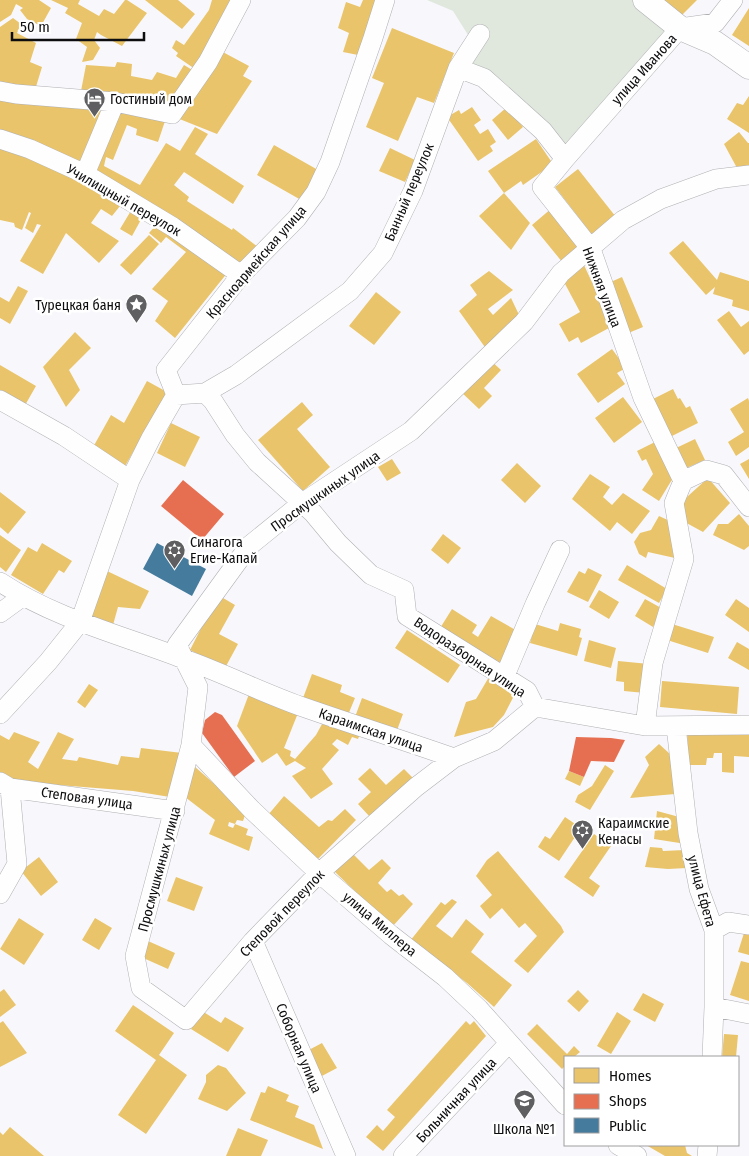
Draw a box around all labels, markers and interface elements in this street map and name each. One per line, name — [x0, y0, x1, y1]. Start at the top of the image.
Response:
scale bar — [12, 10, 145, 42]
text: 50 m — [20, 18, 50, 36]
street label: улица Иванова — [608, 30, 681, 108]
hotel icon: Гостиный дом — [82, 87, 106, 118]
place label: Гостиный дом — [110, 91, 192, 108]
street label: Банный переулок — [381, 140, 438, 244]
street label: Училищный переулок — [63, 160, 184, 240]
street label: Красноармейская улица — [203, 202, 310, 322]
street label: Нижняя улица — [578, 245, 625, 330]
place icon: Турецкая баня — [125, 293, 149, 324]
place label: Турецкая баня — [35, 297, 121, 314]
street label: Просмушкиных улица — [267, 447, 383, 535]
place label: Синагога Егие-Капай — [190, 534, 257, 567]
synagogue icon: Синагога Егие-Капай — [162, 538, 186, 569]
street label: Водоразборная улица — [411, 614, 529, 701]
street label: Караимская улица — [317, 705, 425, 756]
street label: Степовая улица — [40, 784, 134, 813]
street label: Просмушкиных улица — [135, 804, 184, 934]
place label: Караимские Кенасы — [598, 815, 670, 848]
synagogue icon: Караимские Кенасы — [570, 819, 594, 850]
street label: улица Ефета — [684, 853, 719, 929]
street label: Степовой переулок — [236, 866, 329, 960]
street label: улица Миллера — [339, 889, 420, 960]
street label: Соборная улица — [272, 1001, 325, 1096]
street label: Больничная улица — [413, 1054, 500, 1146]
legend — [564, 1056, 739, 1146]
text: Homes — [609, 1067, 651, 1085]
school or university icon: Школа №1 — [512, 1089, 536, 1120]
text: Shops — [609, 1092, 647, 1110]
text: Public — [609, 1117, 647, 1135]
place label: Школа №1 — [493, 1121, 555, 1138]

